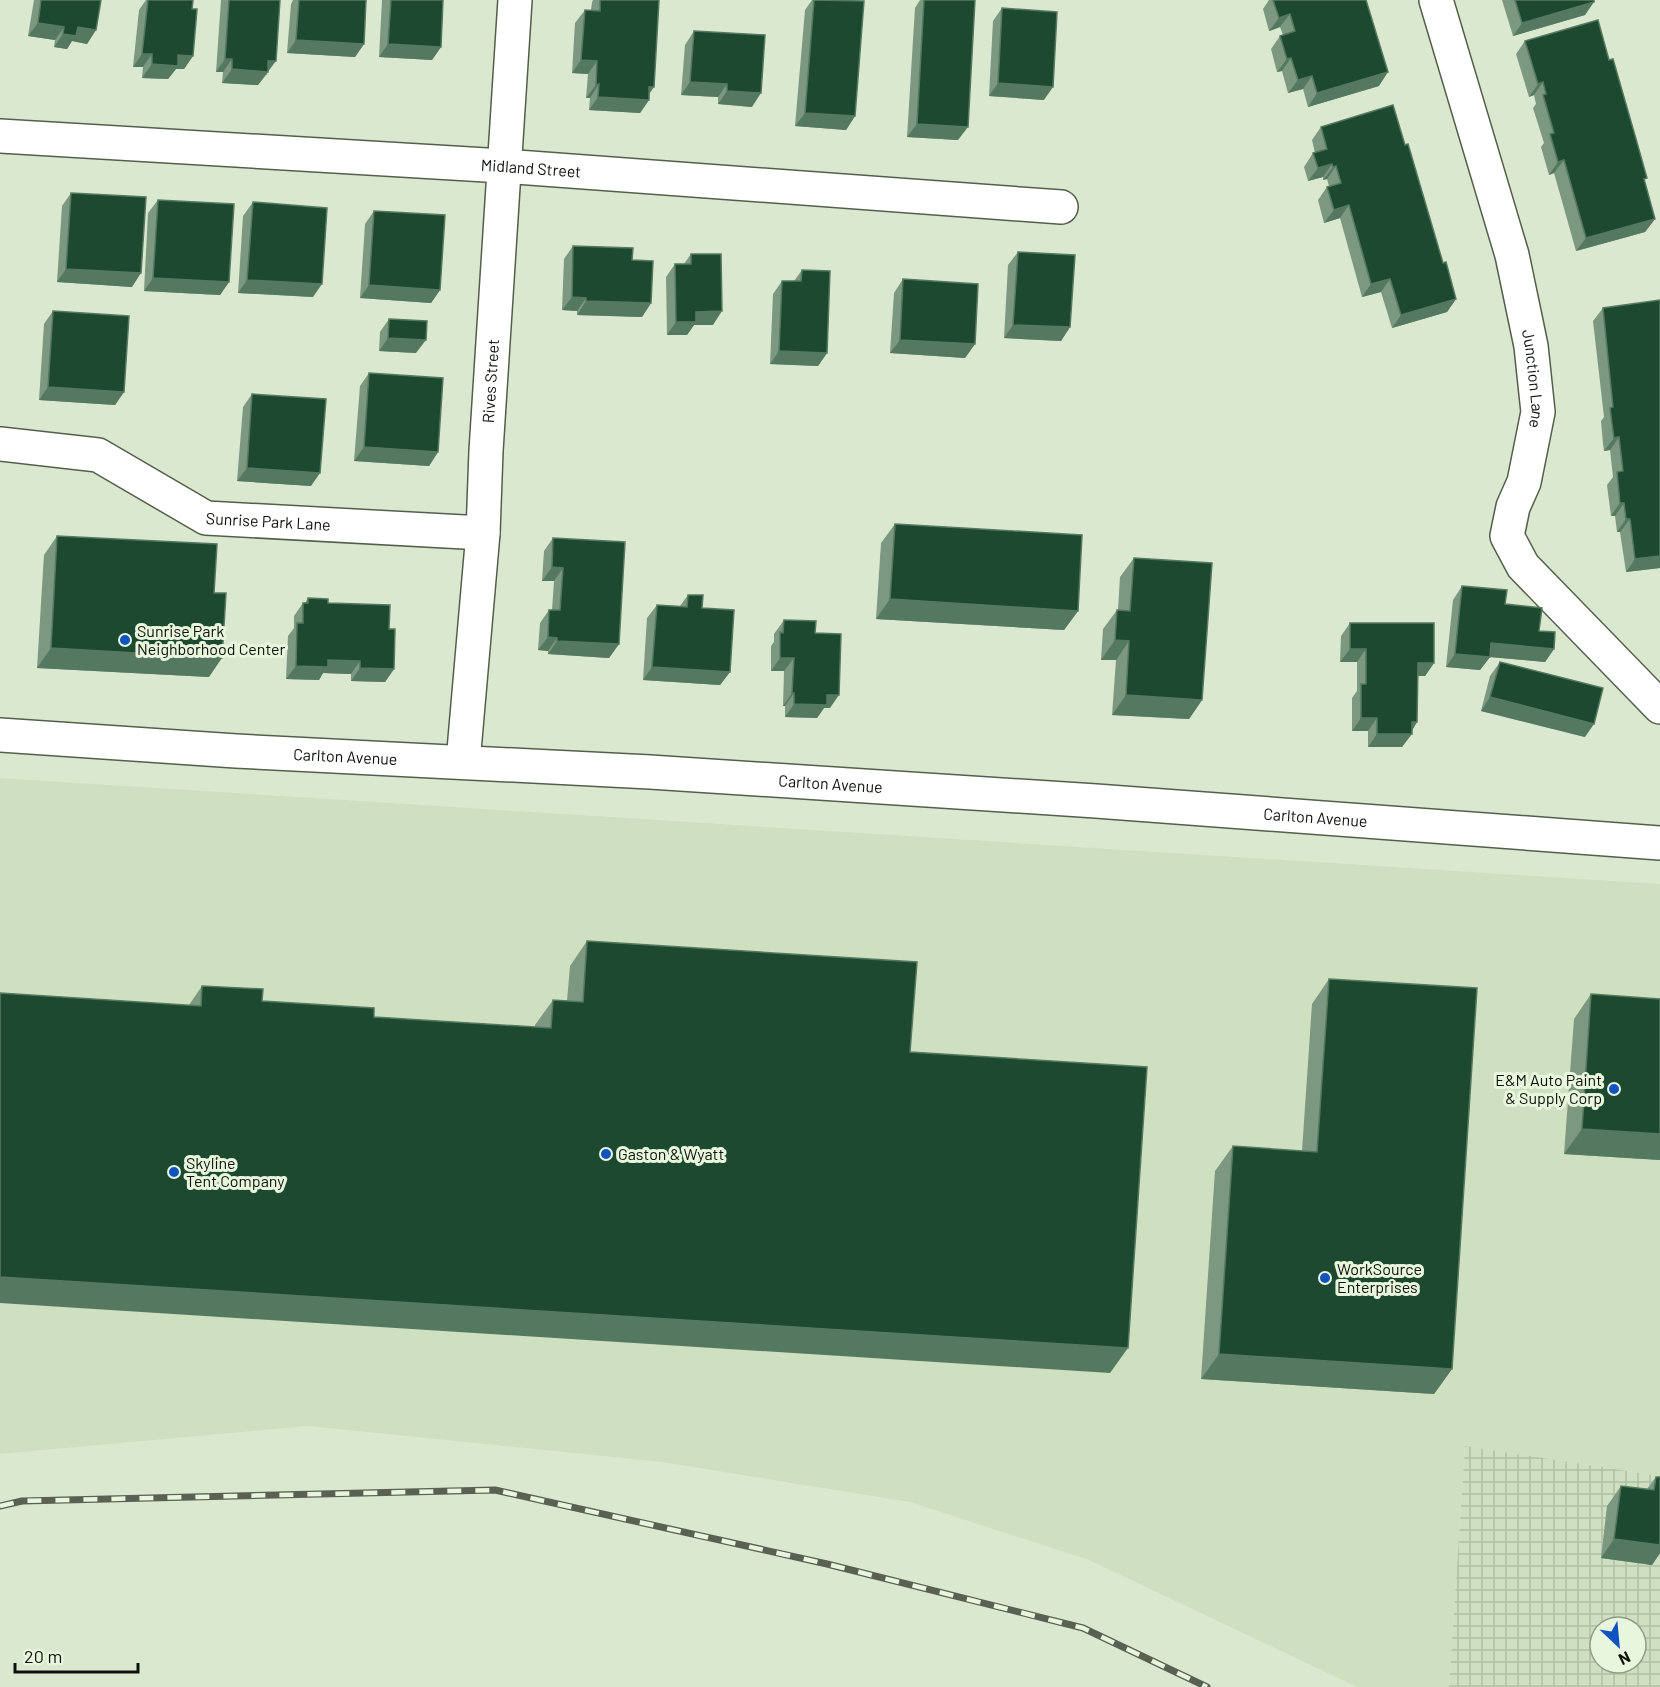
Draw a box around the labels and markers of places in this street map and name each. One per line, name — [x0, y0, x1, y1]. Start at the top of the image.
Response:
place label: Sunrise Park Neighborhood Center — [137, 621, 286, 658]
marker: Sunrise Park Neighborhood Center — [118, 633, 132, 647]
place label: E&M Auto Paint & Supply Corp — [1495, 1070, 1602, 1107]
marker: E&M Auto Paint & Supply Corp — [1607, 1082, 1621, 1096]
place label: Gaston & Wyatt — [618, 1144, 724, 1163]
marker: Gaston & Wyatt — [599, 1147, 613, 1161]
place label: Skyline Tent Company — [186, 1153, 285, 1190]
marker: Skyline Tent Company — [167, 1165, 181, 1179]
place label: WorkSource Enterprises — [1337, 1259, 1422, 1296]
marker: WorkSource Enterprises — [1318, 1271, 1332, 1285]

